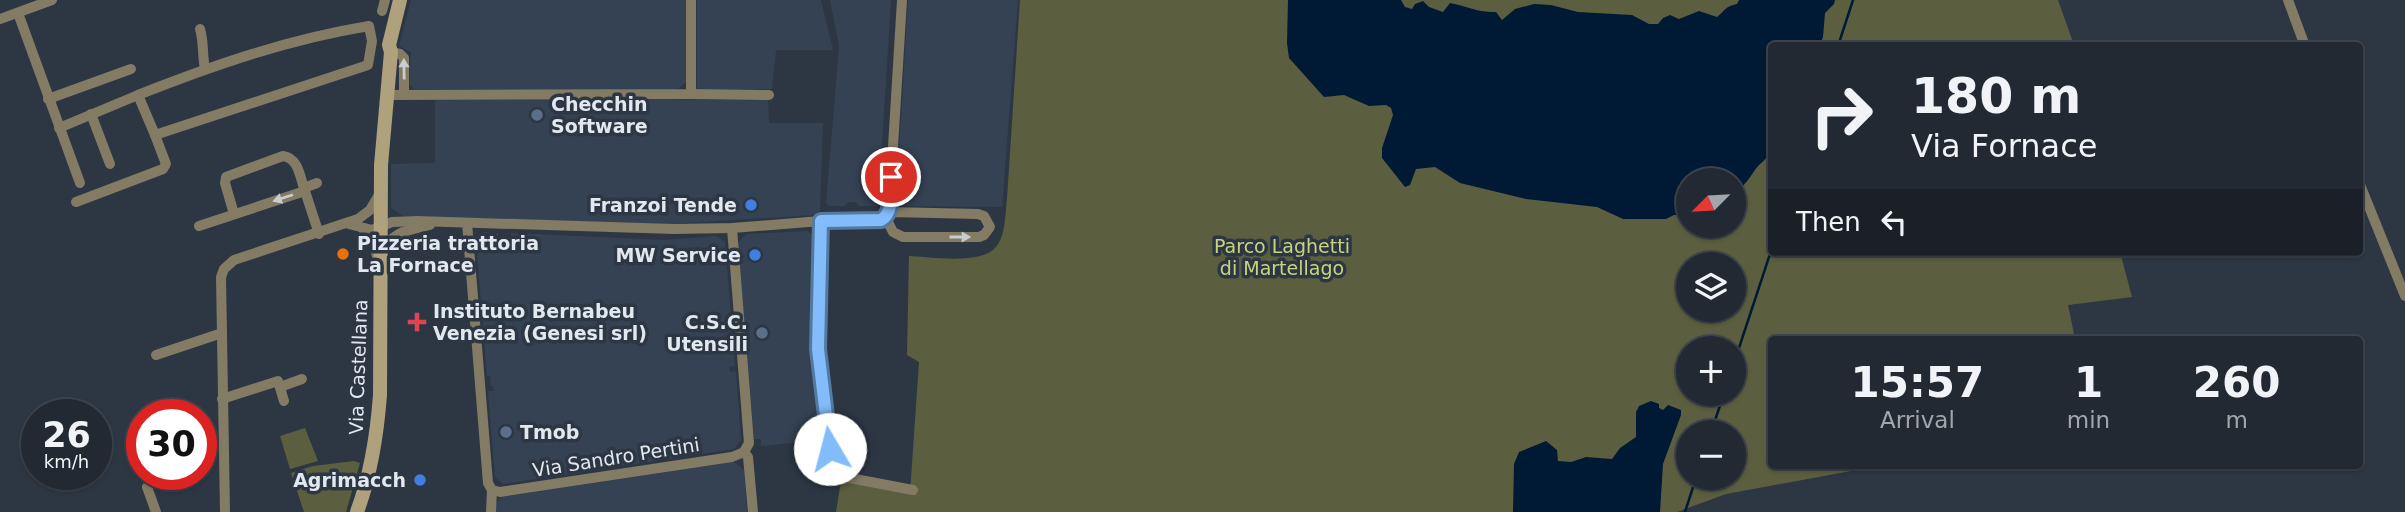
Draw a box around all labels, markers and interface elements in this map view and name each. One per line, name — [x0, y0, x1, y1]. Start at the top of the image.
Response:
one-way arrow — [398, 58, 409, 80]
text: 180 m — [1911, 68, 2081, 125]
icon: right — [1796, 70, 1887, 161]
place label: Checchin Software — [551, 93, 648, 137]
marker: Checchin Software — [529, 107, 545, 123]
text: Via Fornace — [1911, 127, 2097, 165]
pin — [861, 147, 921, 207]
icon: arrive — [872, 158, 910, 196]
north arrow — [1676, 168, 1746, 238]
map controls — [1676, 168, 1746, 490]
one-way arrow — [272, 193, 293, 204]
place label: Franzoi Tende — [589, 194, 737, 216]
marker: Franzoi Tende — [743, 197, 759, 213]
icon: left — [1875, 203, 1913, 241]
text: Then — [1796, 207, 1861, 237]
one-way arrow — [950, 231, 972, 243]
place label: Pizzeria trattoria La Fornace — [357, 232, 539, 276]
park label: Parco Laghetti di Martellago — [1214, 235, 1350, 279]
place label: MW Service — [616, 244, 741, 266]
marker: Pizzeria trattoria La Fornace — [335, 246, 351, 262]
marker: MW Service — [747, 247, 763, 263]
button: layers — [1676, 252, 1746, 322]
street label: Via Castellana — [345, 299, 371, 435]
place label: Instituto Bernabeu Venezia (Genesi srl) — [433, 300, 647, 344]
place label: C.S.C. Utensili — [666, 311, 748, 355]
marker: Instituto Bernabeu Venezia (Genesi srl) — [407, 312, 427, 332]
marker: C.S.C. Utensili — [754, 325, 770, 341]
button: + — [1676, 336, 1746, 406]
text: 15:57 — [1851, 358, 1984, 407]
text: 1 — [2074, 358, 2103, 407]
text: 260 — [2193, 358, 2280, 407]
speed limit sign: 30 — [126, 399, 217, 490]
text: Arrival — [1880, 407, 1955, 433]
text: min — [2067, 407, 2110, 433]
text: m — [2225, 407, 2248, 433]
position arrow — [793, 412, 867, 486]
text: 26 — [42, 415, 91, 455]
button: − — [1676, 420, 1746, 490]
place label: Tmob — [520, 421, 579, 443]
marker: Tmob — [498, 424, 514, 440]
street label: Via Sandro Pertini — [531, 433, 701, 481]
text: km/h — [44, 451, 89, 472]
place label: Agrimacch — [293, 469, 406, 491]
marker: Agrimacch — [412, 472, 428, 488]

